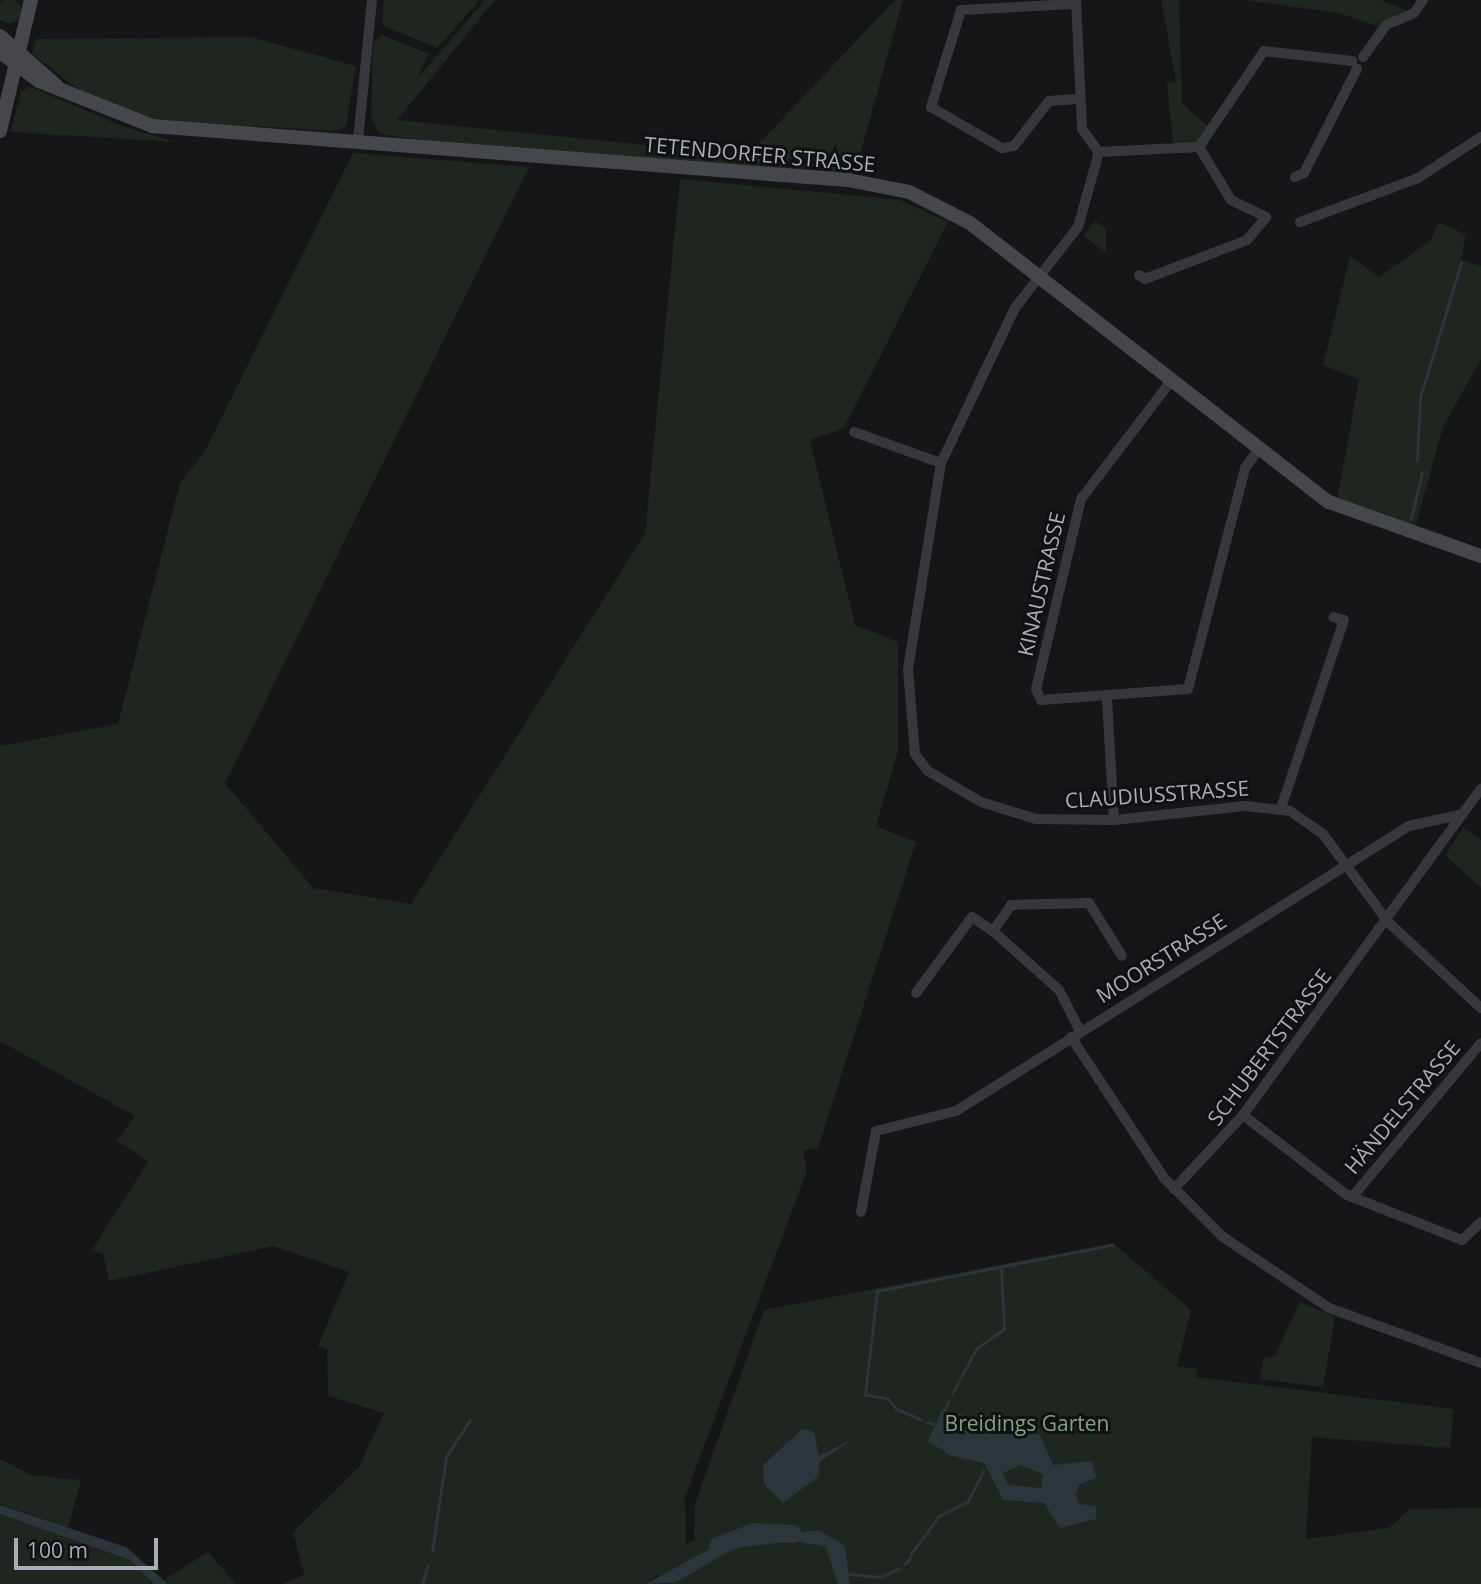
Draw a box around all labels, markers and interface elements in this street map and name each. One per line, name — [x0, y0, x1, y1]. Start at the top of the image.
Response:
street label: TETENDORFER STRASSE — [643, 131, 877, 177]
street label: KINAUSTRASSE — [1012, 509, 1070, 659]
street label: CLAUDIUSSTRASSE — [1064, 775, 1250, 813]
street label: MOORSTRASSE — [1091, 908, 1231, 1008]
street label: SCHUBERTSTRASSE — [1202, 964, 1336, 1130]
street label: HÄNDELSTRASSE — [1339, 1035, 1465, 1179]
park label: Breidings Garten — [945, 1410, 1109, 1436]
scale bar — [18, 1524, 161, 1568]
text: 100 m — [27, 1536, 88, 1564]

